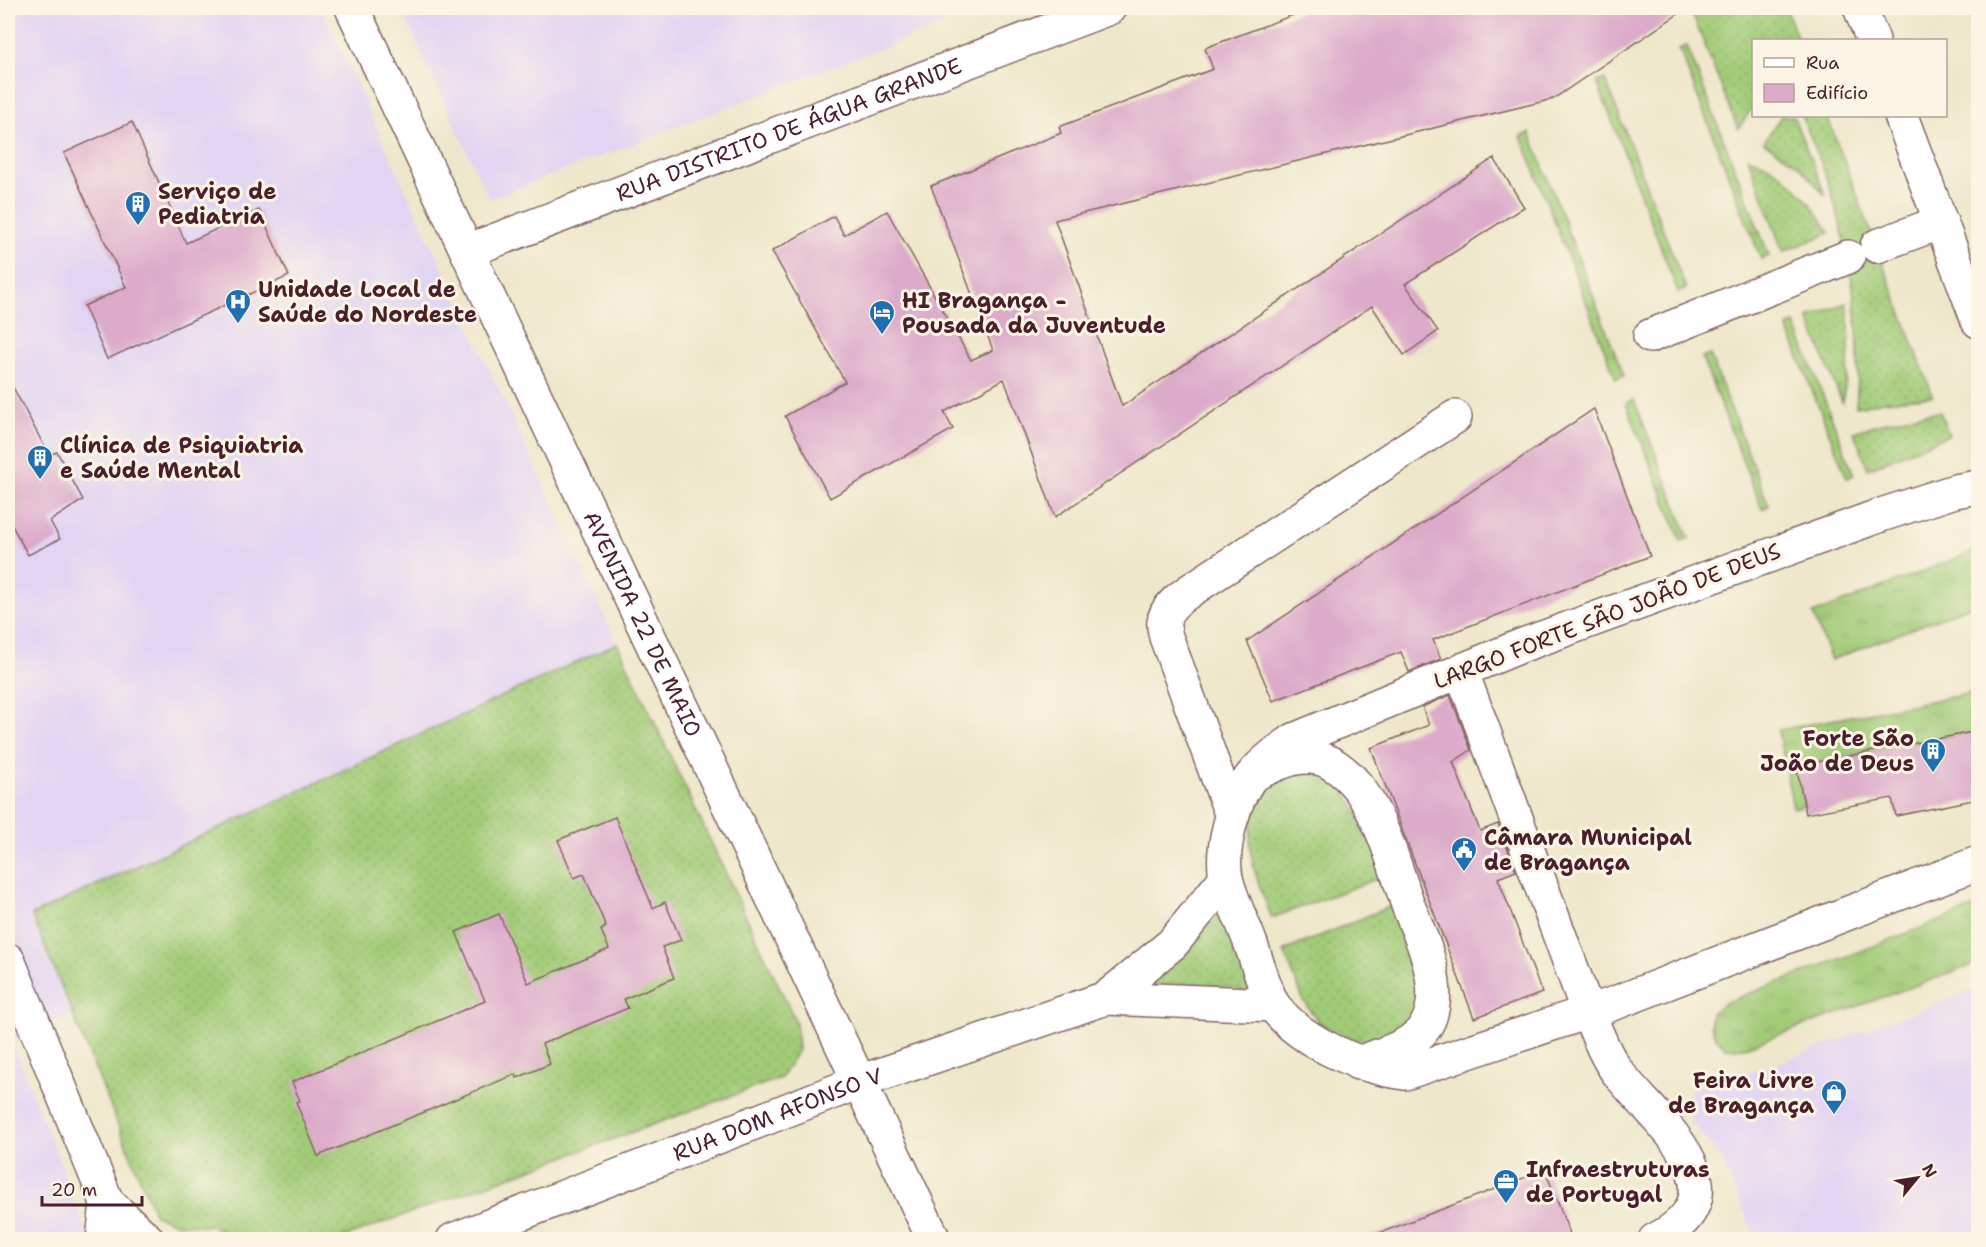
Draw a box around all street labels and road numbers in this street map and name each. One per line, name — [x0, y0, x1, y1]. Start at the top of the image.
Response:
street label: RUA DISTRITO DE ÁGUA GRANDE — [612, 51, 966, 208]
street label: AVENIDA 22 DE MAIO — [577, 506, 709, 741]
street label: LARGO FORTE SÃO JOÃO DE DEUS — [1429, 536, 1785, 696]
street label: RUA DOM AFONSO V — [668, 1061, 886, 1168]

